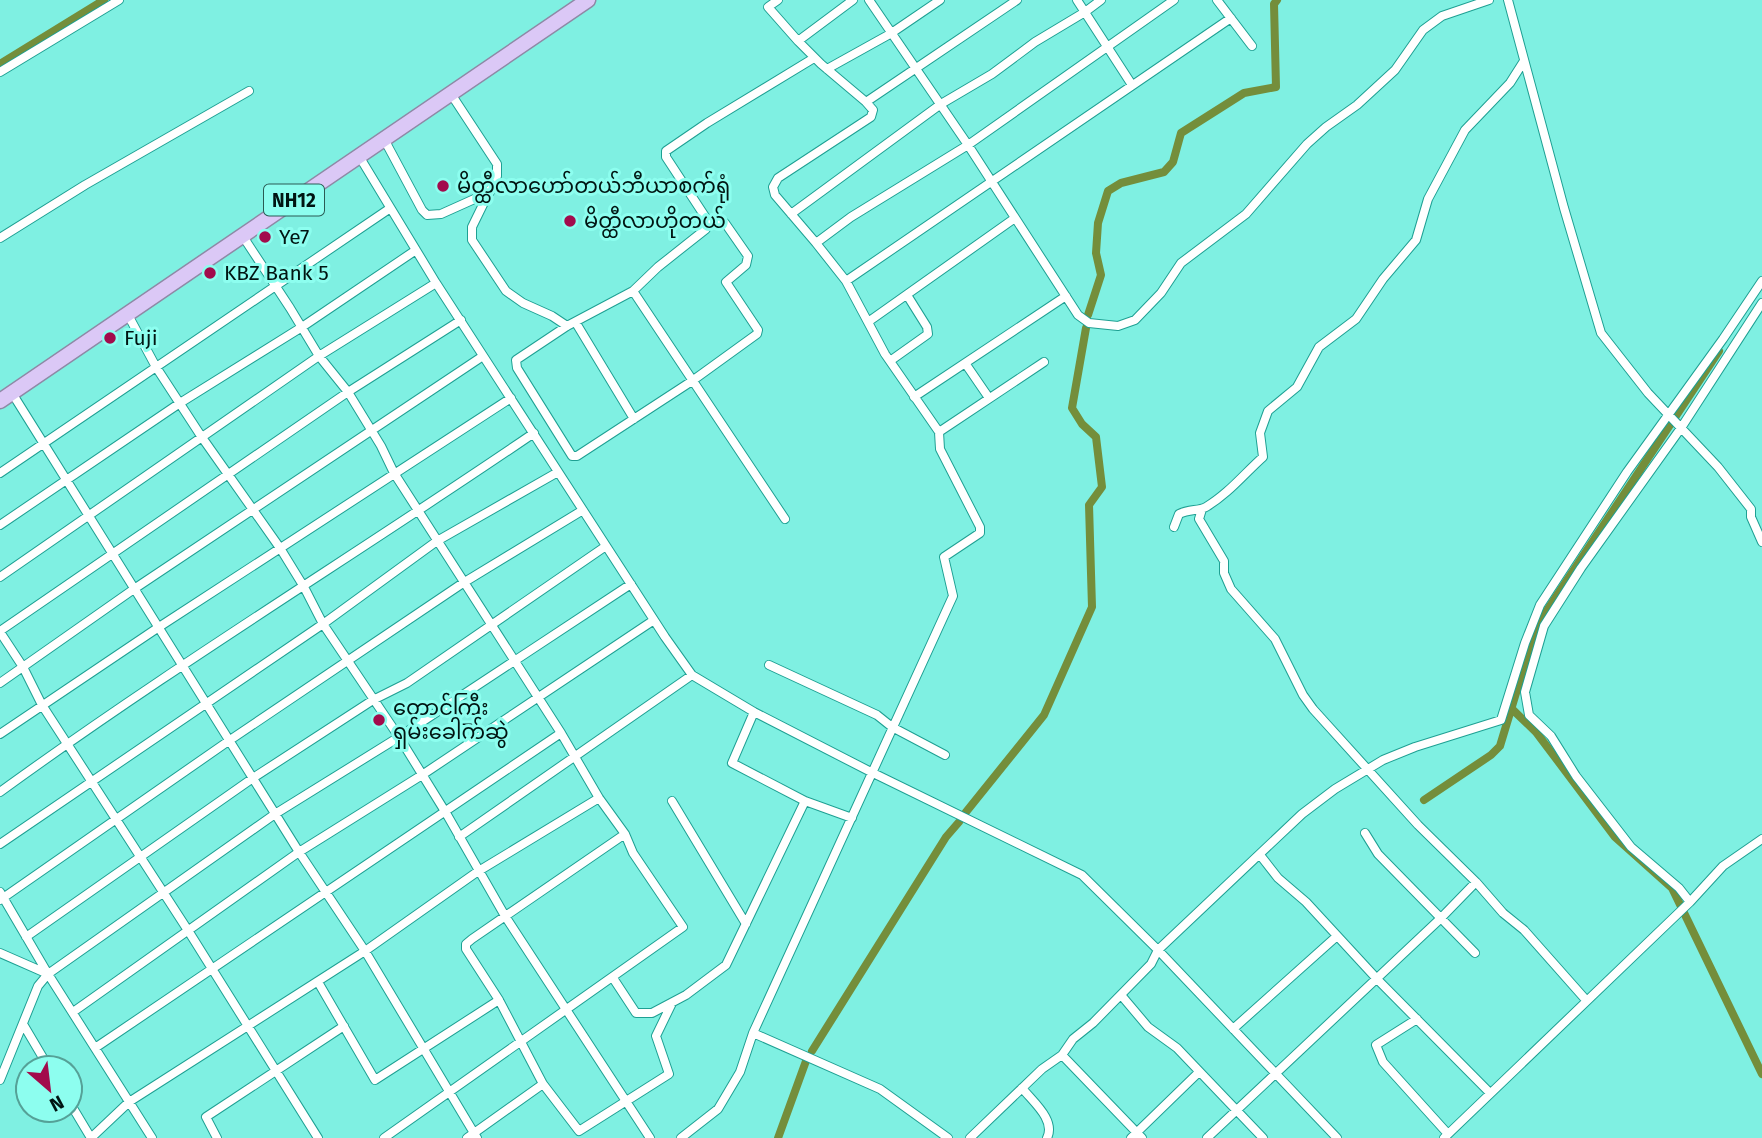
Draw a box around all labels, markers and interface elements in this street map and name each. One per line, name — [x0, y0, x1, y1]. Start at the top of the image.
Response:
place label: မိတ္ထီလာဟော်တယ်ဘီယာစက်ရုံ — [457, 170, 730, 203]
marker: မိတ္ထီလာဟော်တယ်ဘီယာစက်ရုံ — [435, 178, 451, 194]
road number: NH12 — [264, 184, 324, 216]
place label: မိတ္ထီလာဟိုတယ် — [584, 205, 726, 238]
marker: မိတ္ထီလာဟိုတယ် — [562, 213, 578, 229]
place label: Ye7 — [279, 224, 309, 250]
marker: Ye7 — [257, 229, 273, 245]
place label: KBZ Bank 5 — [224, 260, 329, 286]
marker: KBZ Bank 5 — [202, 265, 218, 281]
place label: Fuji — [124, 325, 158, 351]
marker: Fuji — [102, 330, 118, 346]
place label: တောင်ကြီး ရှမ်းခေါက်ဆွဲ — [393, 692, 509, 749]
marker: တောင်ကြီး ရှမ်းခေါက်ဆွဲ — [371, 712, 387, 728]
north arrow — [14, 1054, 84, 1124]
text: N — [46, 1090, 68, 1117]

